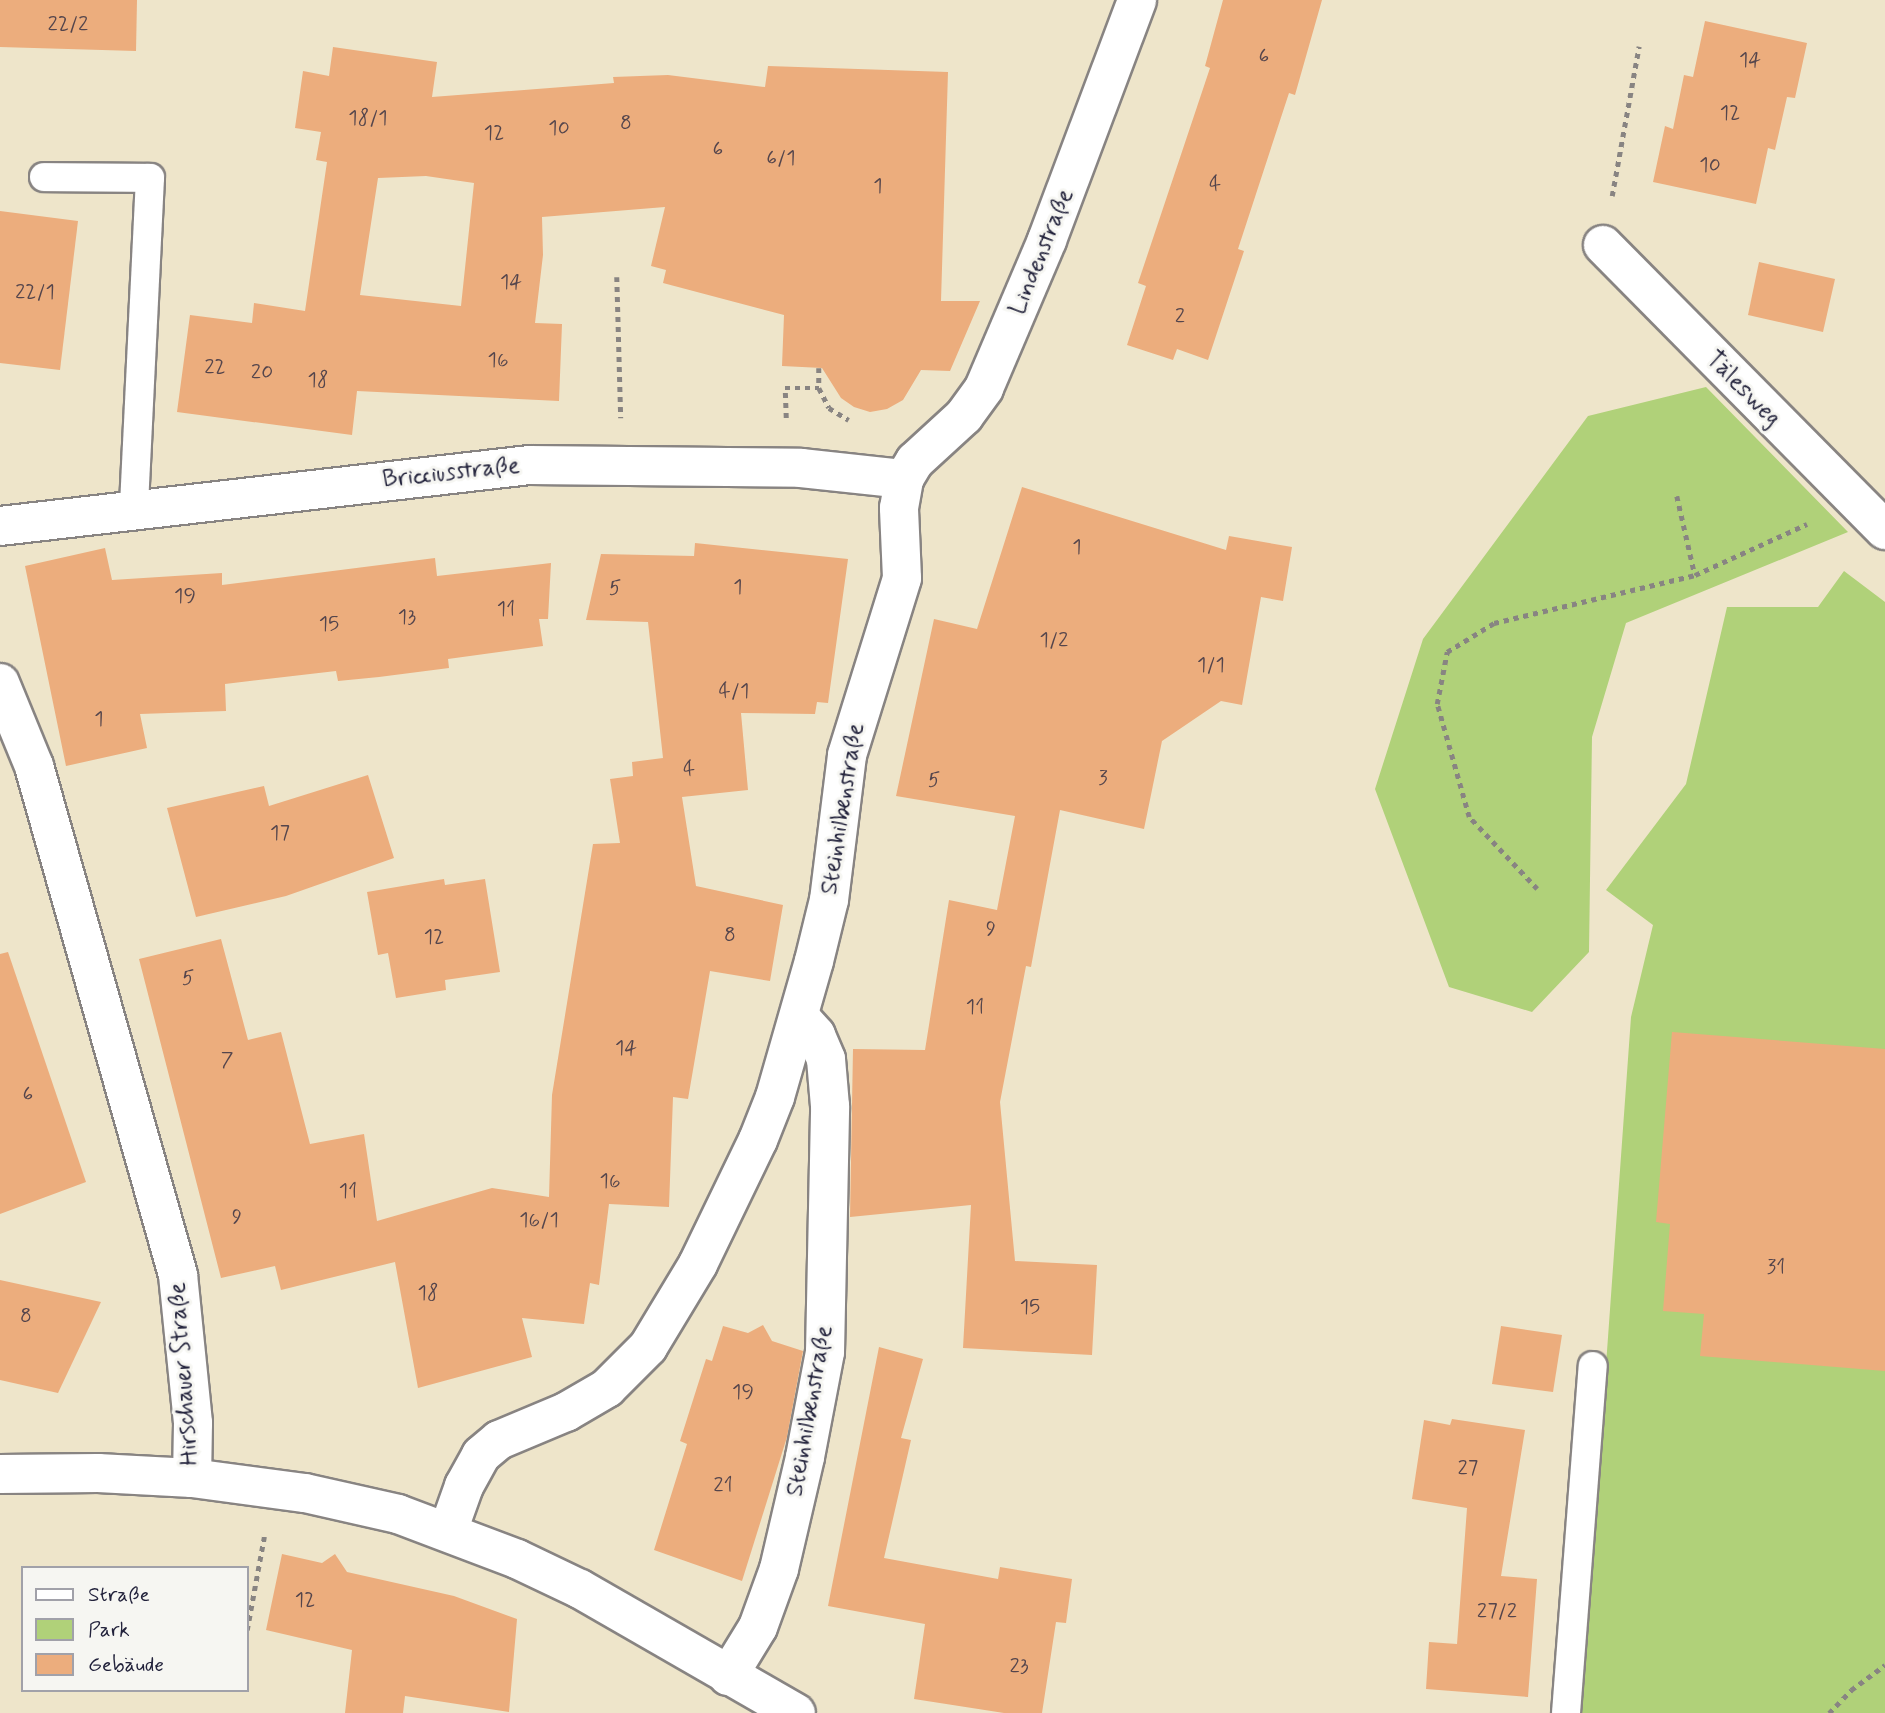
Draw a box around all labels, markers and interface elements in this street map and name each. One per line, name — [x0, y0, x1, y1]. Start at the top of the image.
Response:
house number: 22/2 — [48, 11, 88, 37]
house number: 6 — [1259, 43, 1269, 69]
house number: 14 — [1739, 47, 1761, 73]
house number: 12 — [1720, 100, 1740, 126]
house number: 18/1 — [348, 105, 388, 131]
house number: 8 — [620, 110, 632, 136]
house number: 10 — [548, 115, 570, 141]
house number: 12 — [484, 120, 504, 146]
house number: 6 — [713, 136, 723, 162]
house number: 6/1 — [766, 145, 796, 171]
house number: 10 — [1699, 152, 1721, 178]
house number: 4 — [1209, 171, 1221, 197]
house number: 1 — [873, 173, 883, 199]
street label: Lindenstraße — [1004, 185, 1080, 319]
house number: 14 — [500, 269, 522, 295]
house number: 22/1 — [15, 279, 55, 305]
house number: 2 — [1175, 303, 1185, 329]
street label: Tälesweg — [1699, 345, 1787, 433]
house number: 16 — [488, 347, 508, 373]
house number: 22 — [204, 354, 226, 380]
house number: 20 — [251, 359, 273, 385]
house number: 18 — [308, 367, 328, 393]
street label: Bricciusstraße — [381, 451, 521, 495]
house number: 1 — [1072, 534, 1082, 560]
house number: 1 — [733, 574, 743, 600]
house number: 5 — [609, 575, 621, 601]
house number: 19 — [174, 583, 196, 609]
house number: 11 — [497, 596, 515, 622]
house number: 13 — [398, 604, 416, 630]
house number: 15 — [319, 611, 339, 637]
house number: 1/2 — [1040, 627, 1068, 653]
house number: 1/1 — [1197, 652, 1225, 678]
house number: 4/1 — [719, 678, 749, 704]
house number: 1 — [94, 706, 104, 732]
street label: Steinhilbenstraße — [815, 721, 871, 897]
house number: 4 — [683, 756, 695, 782]
house number: 3 — [1098, 765, 1108, 791]
house number: 5 — [928, 767, 940, 793]
house number: 17 — [270, 820, 290, 846]
house number: 9 — [986, 916, 996, 942]
house number: 8 — [724, 922, 736, 948]
house number: 12 — [424, 924, 444, 950]
house number: 5 — [182, 965, 194, 991]
house number: 11 — [966, 994, 984, 1020]
house number: 14 — [615, 1035, 637, 1061]
house number: 7 — [221, 1047, 233, 1073]
house number: 6 — [23, 1081, 33, 1107]
house number: 16 — [600, 1168, 620, 1194]
house number: 11 — [339, 1178, 357, 1204]
house number: 9 — [232, 1204, 242, 1230]
house number: 16/1 — [519, 1207, 559, 1233]
house number: 31 — [1767, 1254, 1785, 1280]
house number: 18 — [418, 1280, 438, 1306]
street label: Hirschauer Straße — [163, 1282, 205, 1466]
house number: 15 — [1020, 1294, 1040, 1320]
house number: 8 — [20, 1303, 32, 1329]
street label: Steinhilbenstraße — [781, 1323, 839, 1499]
house number: 19 — [732, 1379, 754, 1405]
house number: 27 — [1458, 1455, 1478, 1481]
house number: 21 — [713, 1472, 733, 1498]
legend — [21, 1566, 248, 1692]
text: Straße — [88, 1581, 150, 1609]
house number: 12 — [295, 1587, 315, 1613]
house number: 27/2 — [1477, 1598, 1517, 1624]
text: Park — [88, 1616, 130, 1644]
text: Gebäude — [88, 1651, 164, 1679]
house number: 23 — [1009, 1653, 1029, 1679]

